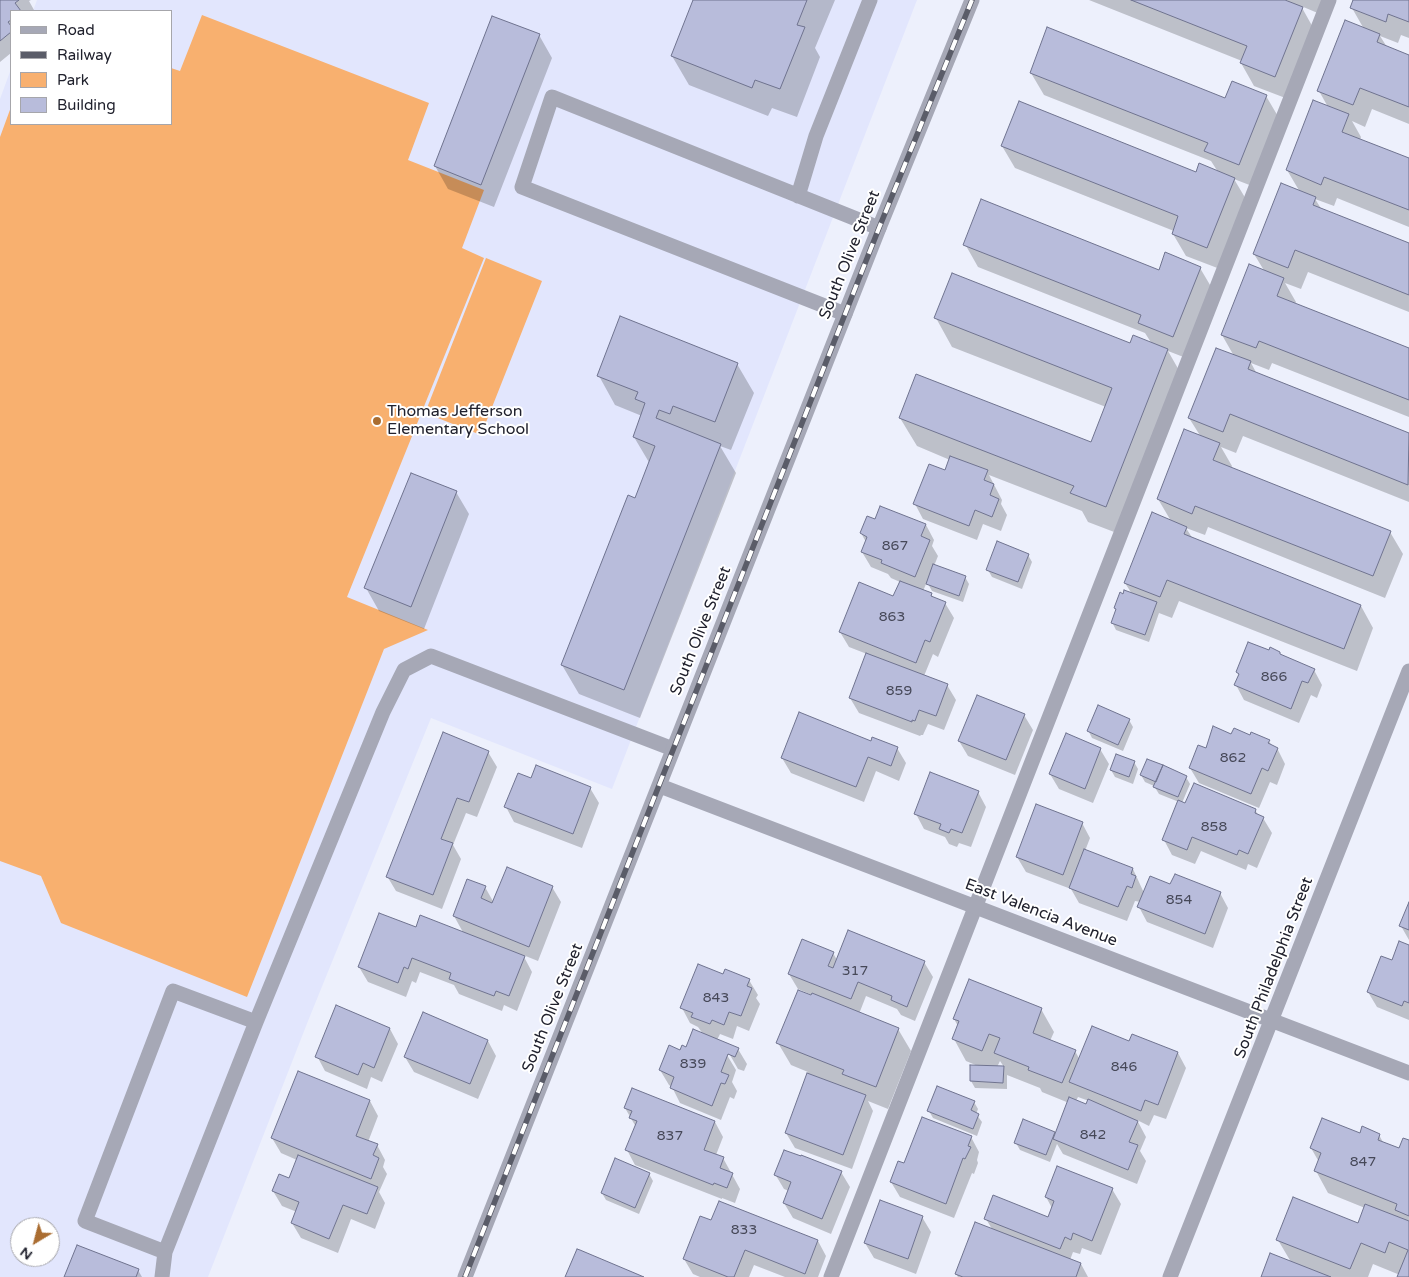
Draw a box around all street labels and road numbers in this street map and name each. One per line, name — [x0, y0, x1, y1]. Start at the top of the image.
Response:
street label: South Olive Street — [815, 188, 885, 322]
street label: South Olive Street — [666, 564, 736, 698]
street label: East Valencia Avenue — [962, 875, 1120, 951]
street label: South Philadelphia Street — [1231, 875, 1317, 1061]
street label: South Olive Street — [518, 941, 588, 1075]

